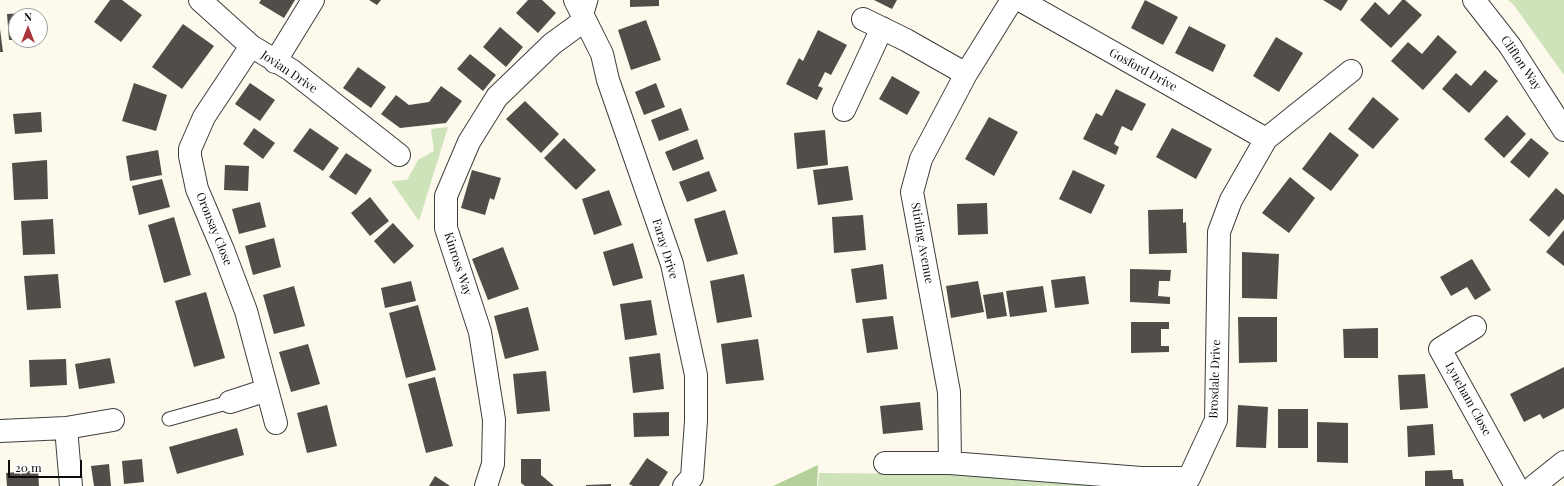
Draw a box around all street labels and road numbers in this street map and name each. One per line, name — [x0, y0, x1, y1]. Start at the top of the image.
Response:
street label: Clifton Way — [1498, 33, 1544, 93]
street label: Gosford Drive — [1107, 45, 1179, 95]
street label: Jovian Drive — [258, 48, 320, 96]
street label: Oronsay Close — [193, 190, 235, 268]
street label: Stirling Avenue — [908, 201, 936, 285]
street label: Faray Drive — [649, 217, 681, 281]
street label: Kinross Way — [441, 230, 475, 298]
street label: Brosdale Drive — [1206, 339, 1224, 419]
street label: Lyneham Close — [1442, 360, 1494, 438]

